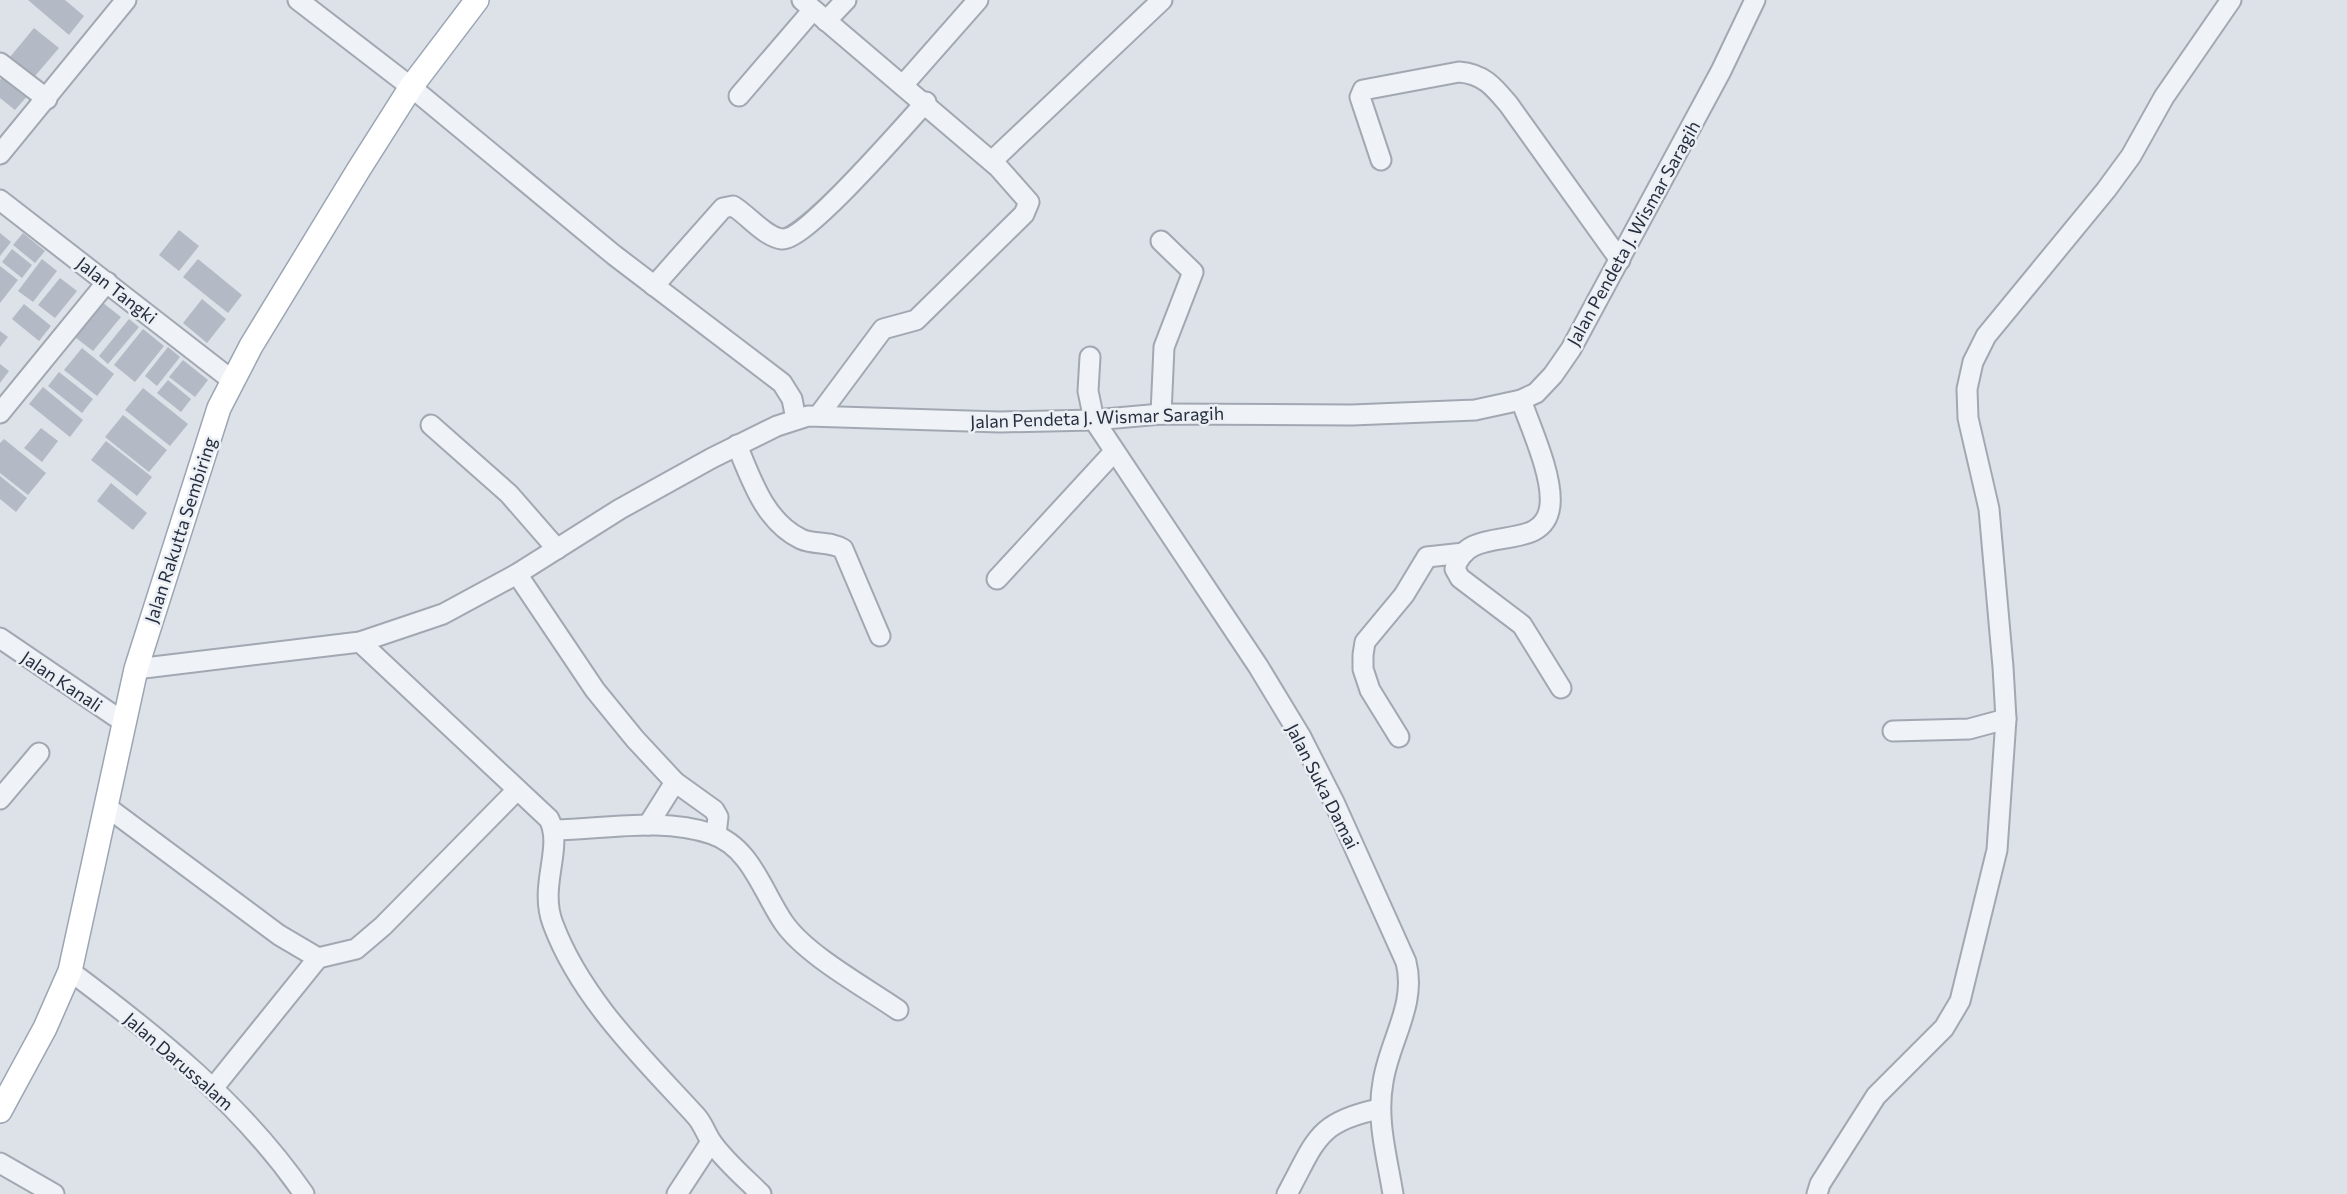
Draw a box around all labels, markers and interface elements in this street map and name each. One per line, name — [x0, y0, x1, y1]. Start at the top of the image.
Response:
street label: Jalan Pendeta J. Wismar Saragih — [1562, 117, 1704, 349]
street label: Jalan Tangki — [72, 252, 162, 328]
street label: Jalan Pendeta J. Wismar Saragih — [970, 402, 1224, 432]
street label: Jalan Rakutta Sembiring — [140, 434, 221, 626]
street label: Jalan Kanali — [17, 646, 107, 716]
street label: Jalan Suka Damai — [1282, 720, 1364, 852]
street label: Jalan Darussalam — [120, 1008, 238, 1114]

